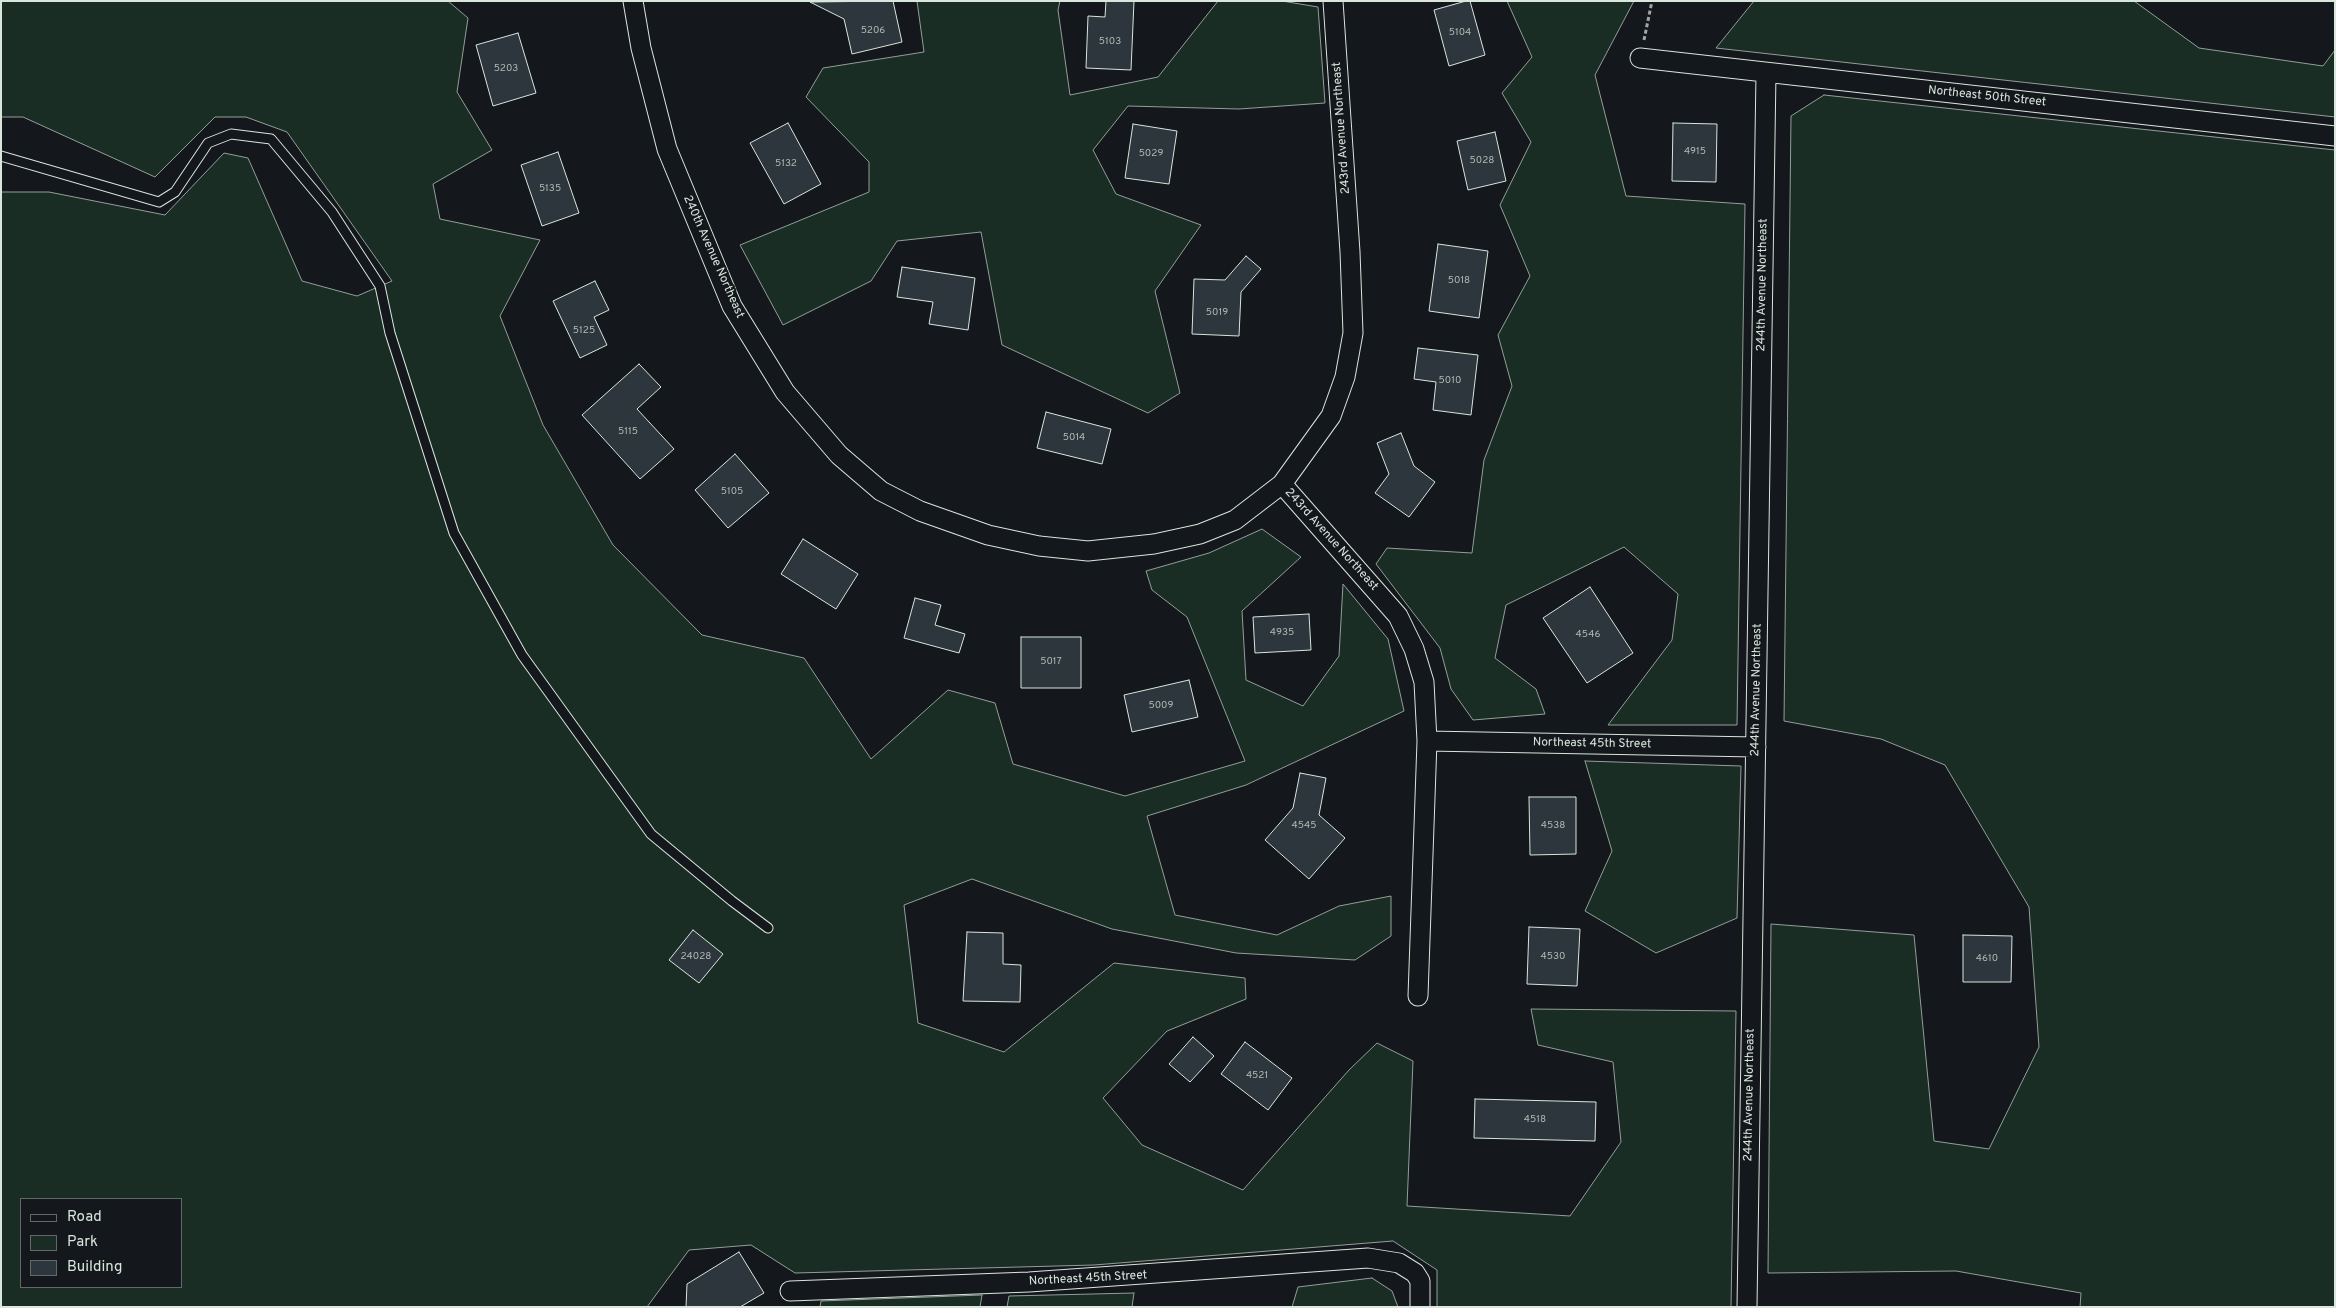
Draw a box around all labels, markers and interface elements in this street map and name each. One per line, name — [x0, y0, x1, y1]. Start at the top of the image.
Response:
house number: 5206 — [861, 25, 885, 37]
house number: 5104 — [1449, 27, 1471, 39]
house number: 5103 — [1099, 36, 1121, 48]
street label: 243rd Avenue Northeast — [1330, 61, 1354, 195]
house number: 5203 — [494, 63, 518, 75]
street label: Northeast 50th Street — [1927, 84, 2047, 110]
house number: 4915 — [1684, 146, 1706, 158]
house number: 5029 — [1139, 148, 1163, 160]
house number: 5028 — [1470, 155, 1494, 167]
house number: 5132 — [775, 158, 797, 170]
house number: 5135 — [539, 183, 561, 195]
street label: 240th Avenue Northeast — [679, 193, 747, 321]
street label: 244th Avenue Northeast — [1755, 218, 1771, 352]
house number: 5018 — [1448, 275, 1470, 287]
house number: 5019 — [1206, 307, 1228, 319]
house number: 5125 — [573, 325, 595, 337]
house number: 5010 — [1439, 375, 1461, 387]
house number: 5115 — [618, 426, 638, 438]
house number: 5014 — [1063, 432, 1085, 444]
house number: 5105 — [721, 486, 743, 498]
street label: 243rd Avenue Northeast — [1281, 486, 1381, 594]
street label: 244th Avenue Northeast — [1749, 623, 1765, 757]
house number: 4935 — [1270, 627, 1294, 639]
house number: 4546 — [1576, 629, 1600, 641]
house number: 5017 — [1040, 656, 1062, 668]
house number: 5009 — [1149, 700, 1173, 712]
street label: Northeast 45th Street — [1533, 736, 1651, 752]
house number: 4545 — [1291, 820, 1317, 832]
house number: 4538 — [1541, 820, 1565, 832]
house number: 24028 — [681, 951, 711, 963]
house number: 4530 — [1541, 951, 1565, 963]
house number: 4610 — [1976, 953, 1998, 965]
street label: 244th Avenue Northeast — [1742, 1028, 1758, 1162]
house number: 4521 — [1246, 1070, 1268, 1082]
house number: 4518 — [1524, 1114, 1546, 1126]
legend — [20, 1198, 182, 1288]
text: Road — [67, 1208, 102, 1227]
text: Park — [67, 1233, 98, 1252]
text: Building — [67, 1258, 122, 1277]
street label: Northeast 45th Street — [1028, 1269, 1148, 1289]

